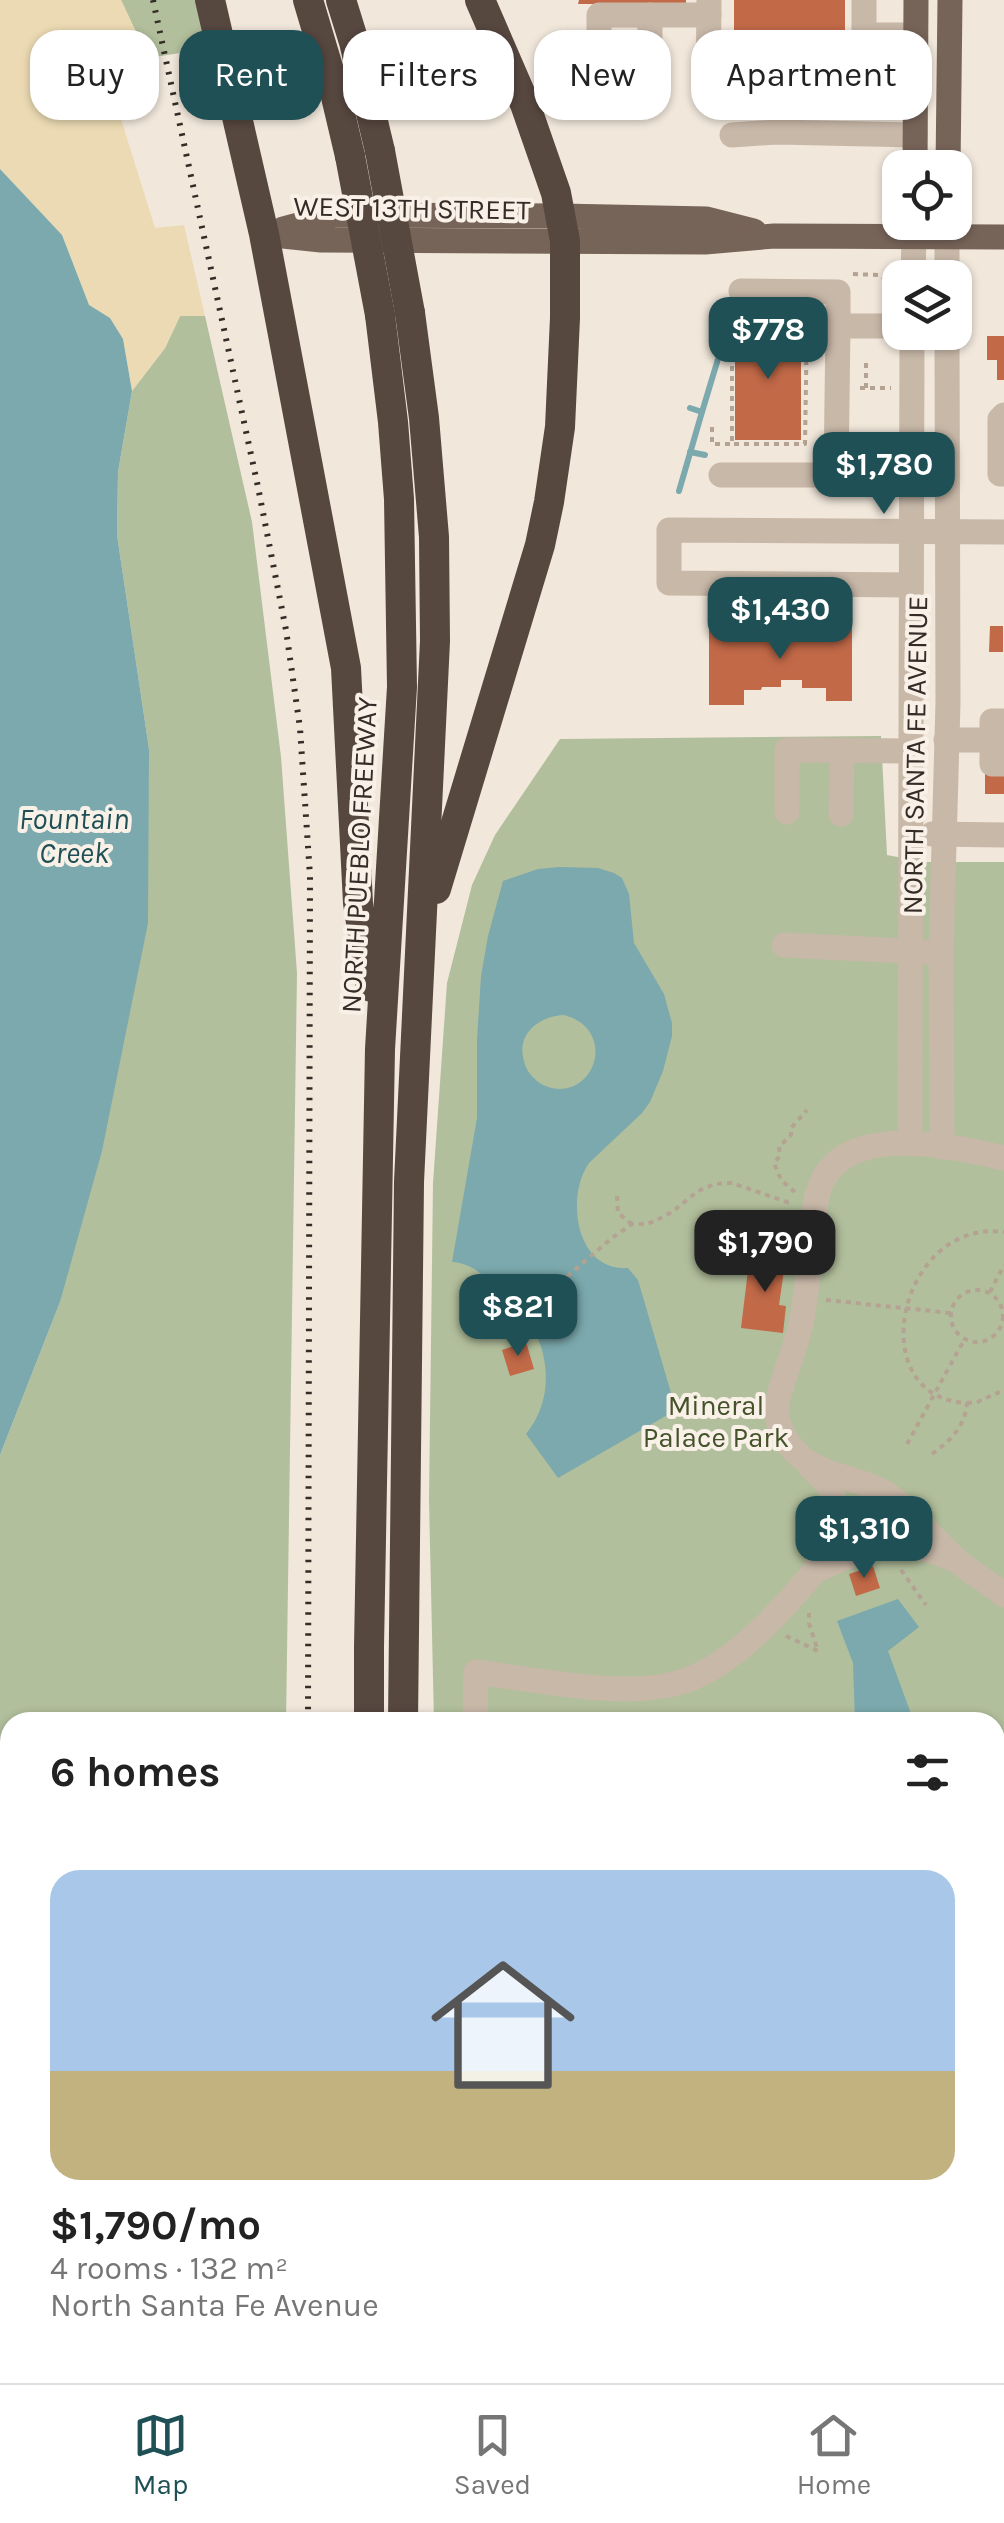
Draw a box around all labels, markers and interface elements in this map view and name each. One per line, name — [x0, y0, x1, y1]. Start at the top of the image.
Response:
chip: Buy — [30, 30, 159, 120]
chip: Rent — [179, 30, 323, 120]
chip: Filters — [343, 30, 514, 120]
chip: New — [534, 30, 671, 120]
chip: Apartment — [691, 30, 932, 120]
map controls — [882, 150, 972, 350]
button: locate — [882, 150, 972, 240]
street label: WEST 13TH STREET — [293, 189, 531, 227]
button: layers — [882, 260, 972, 350]
pin: $778 — [709, 297, 827, 382]
text: $778 — [731, 311, 805, 348]
pin: $1,780 — [803, 432, 965, 517]
text: $1,780 — [835, 446, 933, 483]
pin: $1,430 — [699, 577, 861, 662]
text: $1,430 — [730, 591, 830, 628]
street label: NORTH SANTA FE AVENUE — [896, 595, 934, 915]
street label: NORTH PUEBLO FREEWAY — [334, 695, 384, 1014]
water label: Fountain Creek — [19, 801, 129, 871]
pin: $1,790 — [684, 1210, 846, 1295]
text: $1,790 — [716, 1224, 814, 1261]
pin: $821 — [459, 1274, 577, 1359]
text: $821 — [481, 1288, 555, 1325]
park label: Mineral Palace Park — [643, 1389, 789, 1454]
pin: $1,310 — [783, 1496, 945, 1581]
text: $1,310 — [817, 1510, 911, 1547]
icon: filters — [900, 1745, 955, 1800]
text: 6 homes — [50, 1747, 220, 1797]
icon: home — [413, 1935, 593, 2115]
text: $1,790/mo — [50, 2200, 261, 2250]
text: 4 rooms · 132 m² — [50, 2250, 288, 2287]
text: North Santa Fe Avenue — [50, 2287, 379, 2324]
tab: Map — [133, 2408, 188, 2501]
tab: Saved — [454, 2408, 531, 2501]
tab: Home — [797, 2408, 871, 2501]

